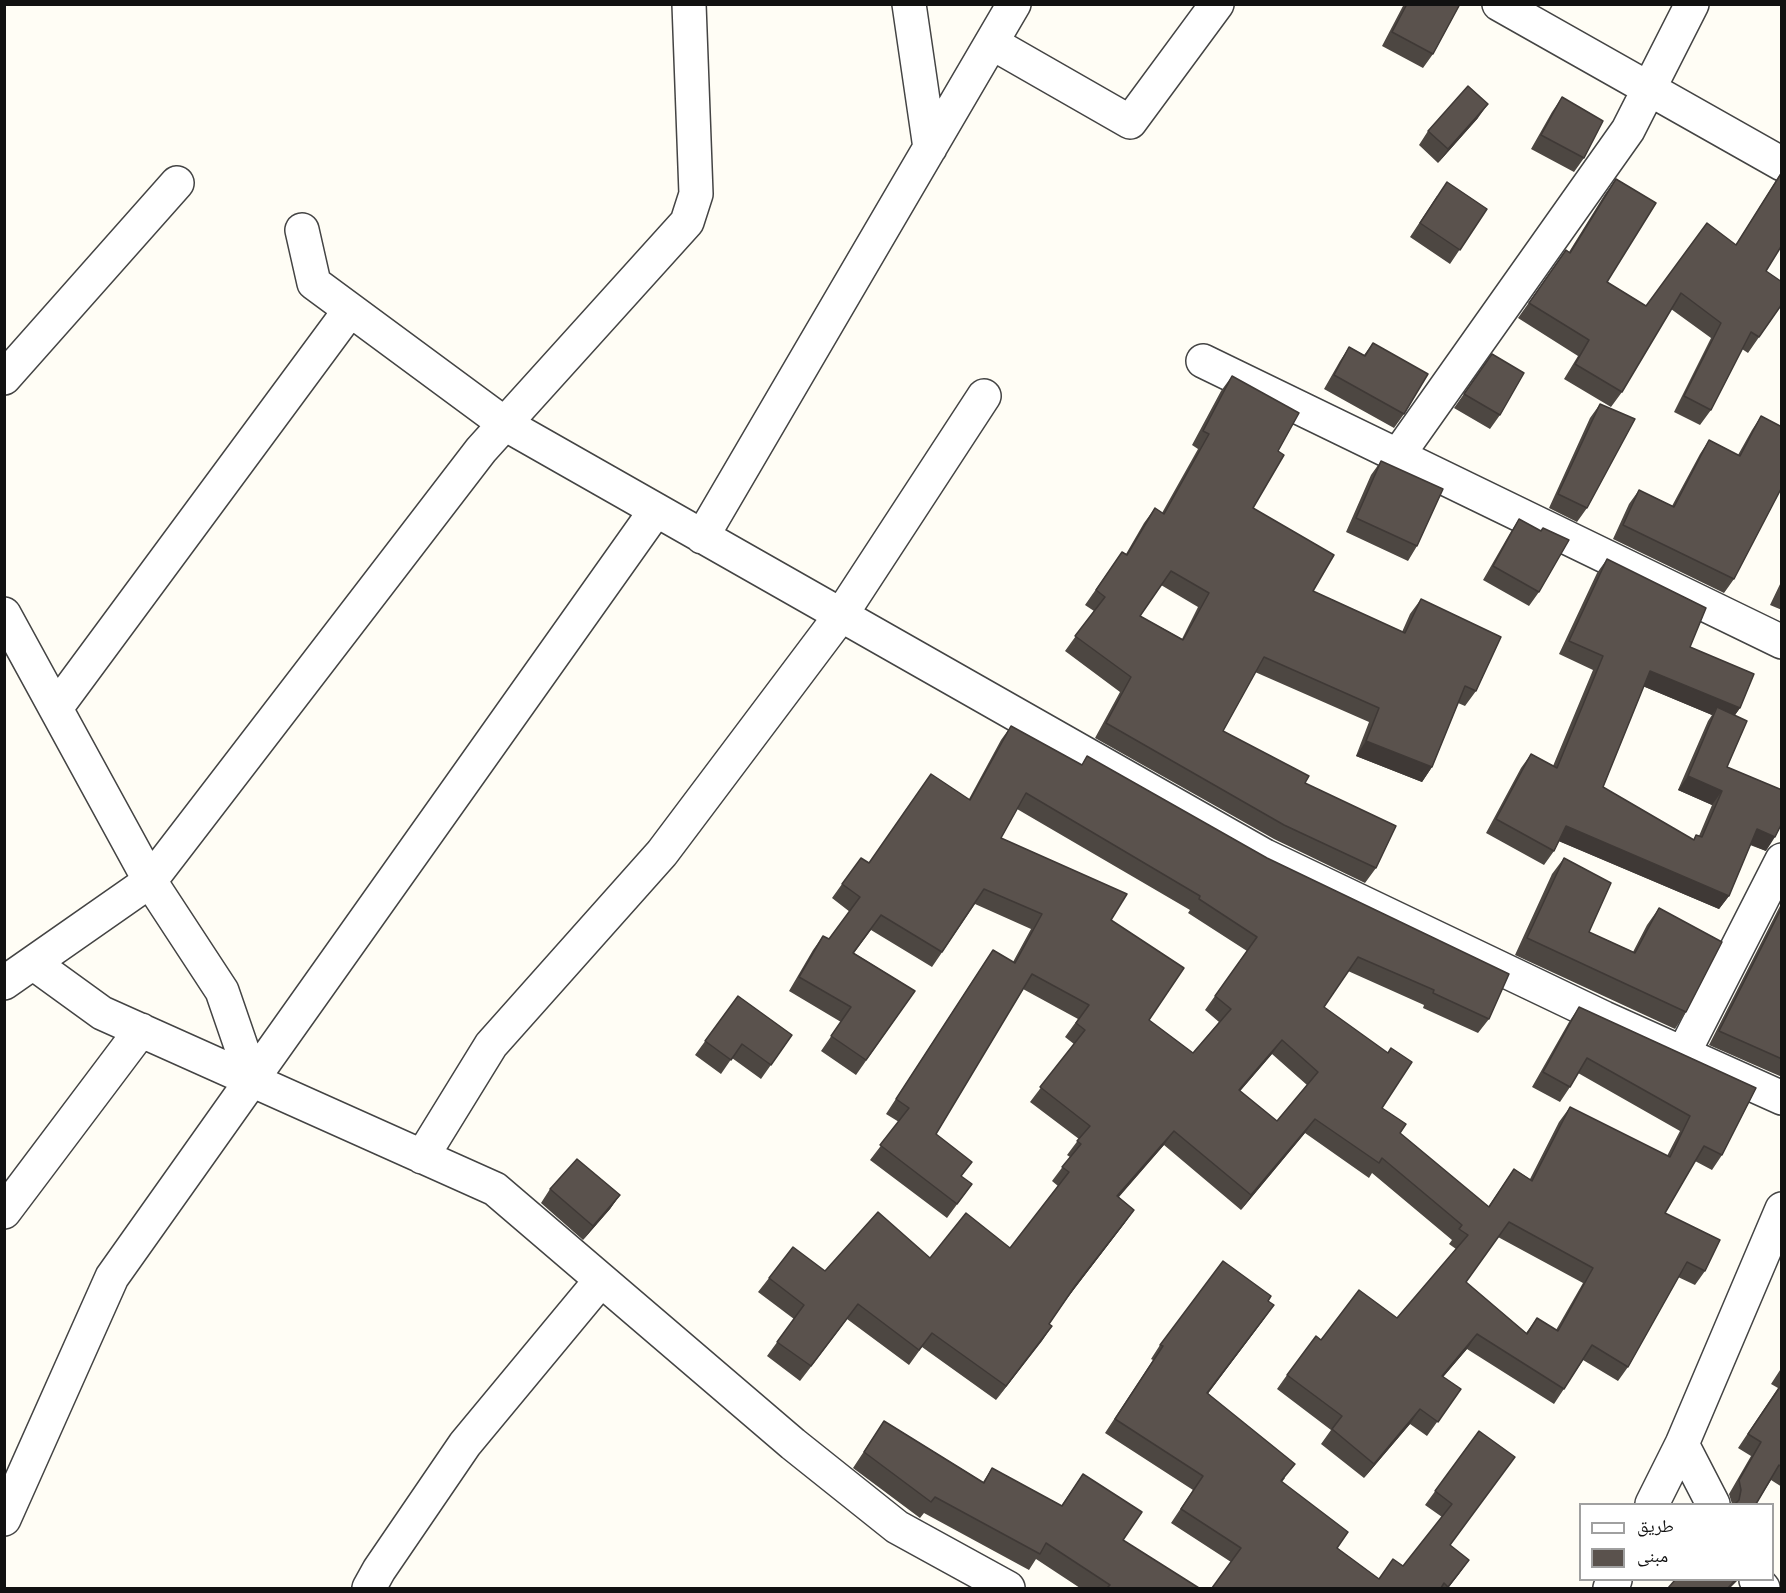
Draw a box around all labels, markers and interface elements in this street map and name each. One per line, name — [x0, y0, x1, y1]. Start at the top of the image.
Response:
legend — [1579, 1503, 1774, 1581]
text: طريق — [1637, 1513, 1674, 1538]
text: مبنى — [1637, 1543, 1668, 1568]

